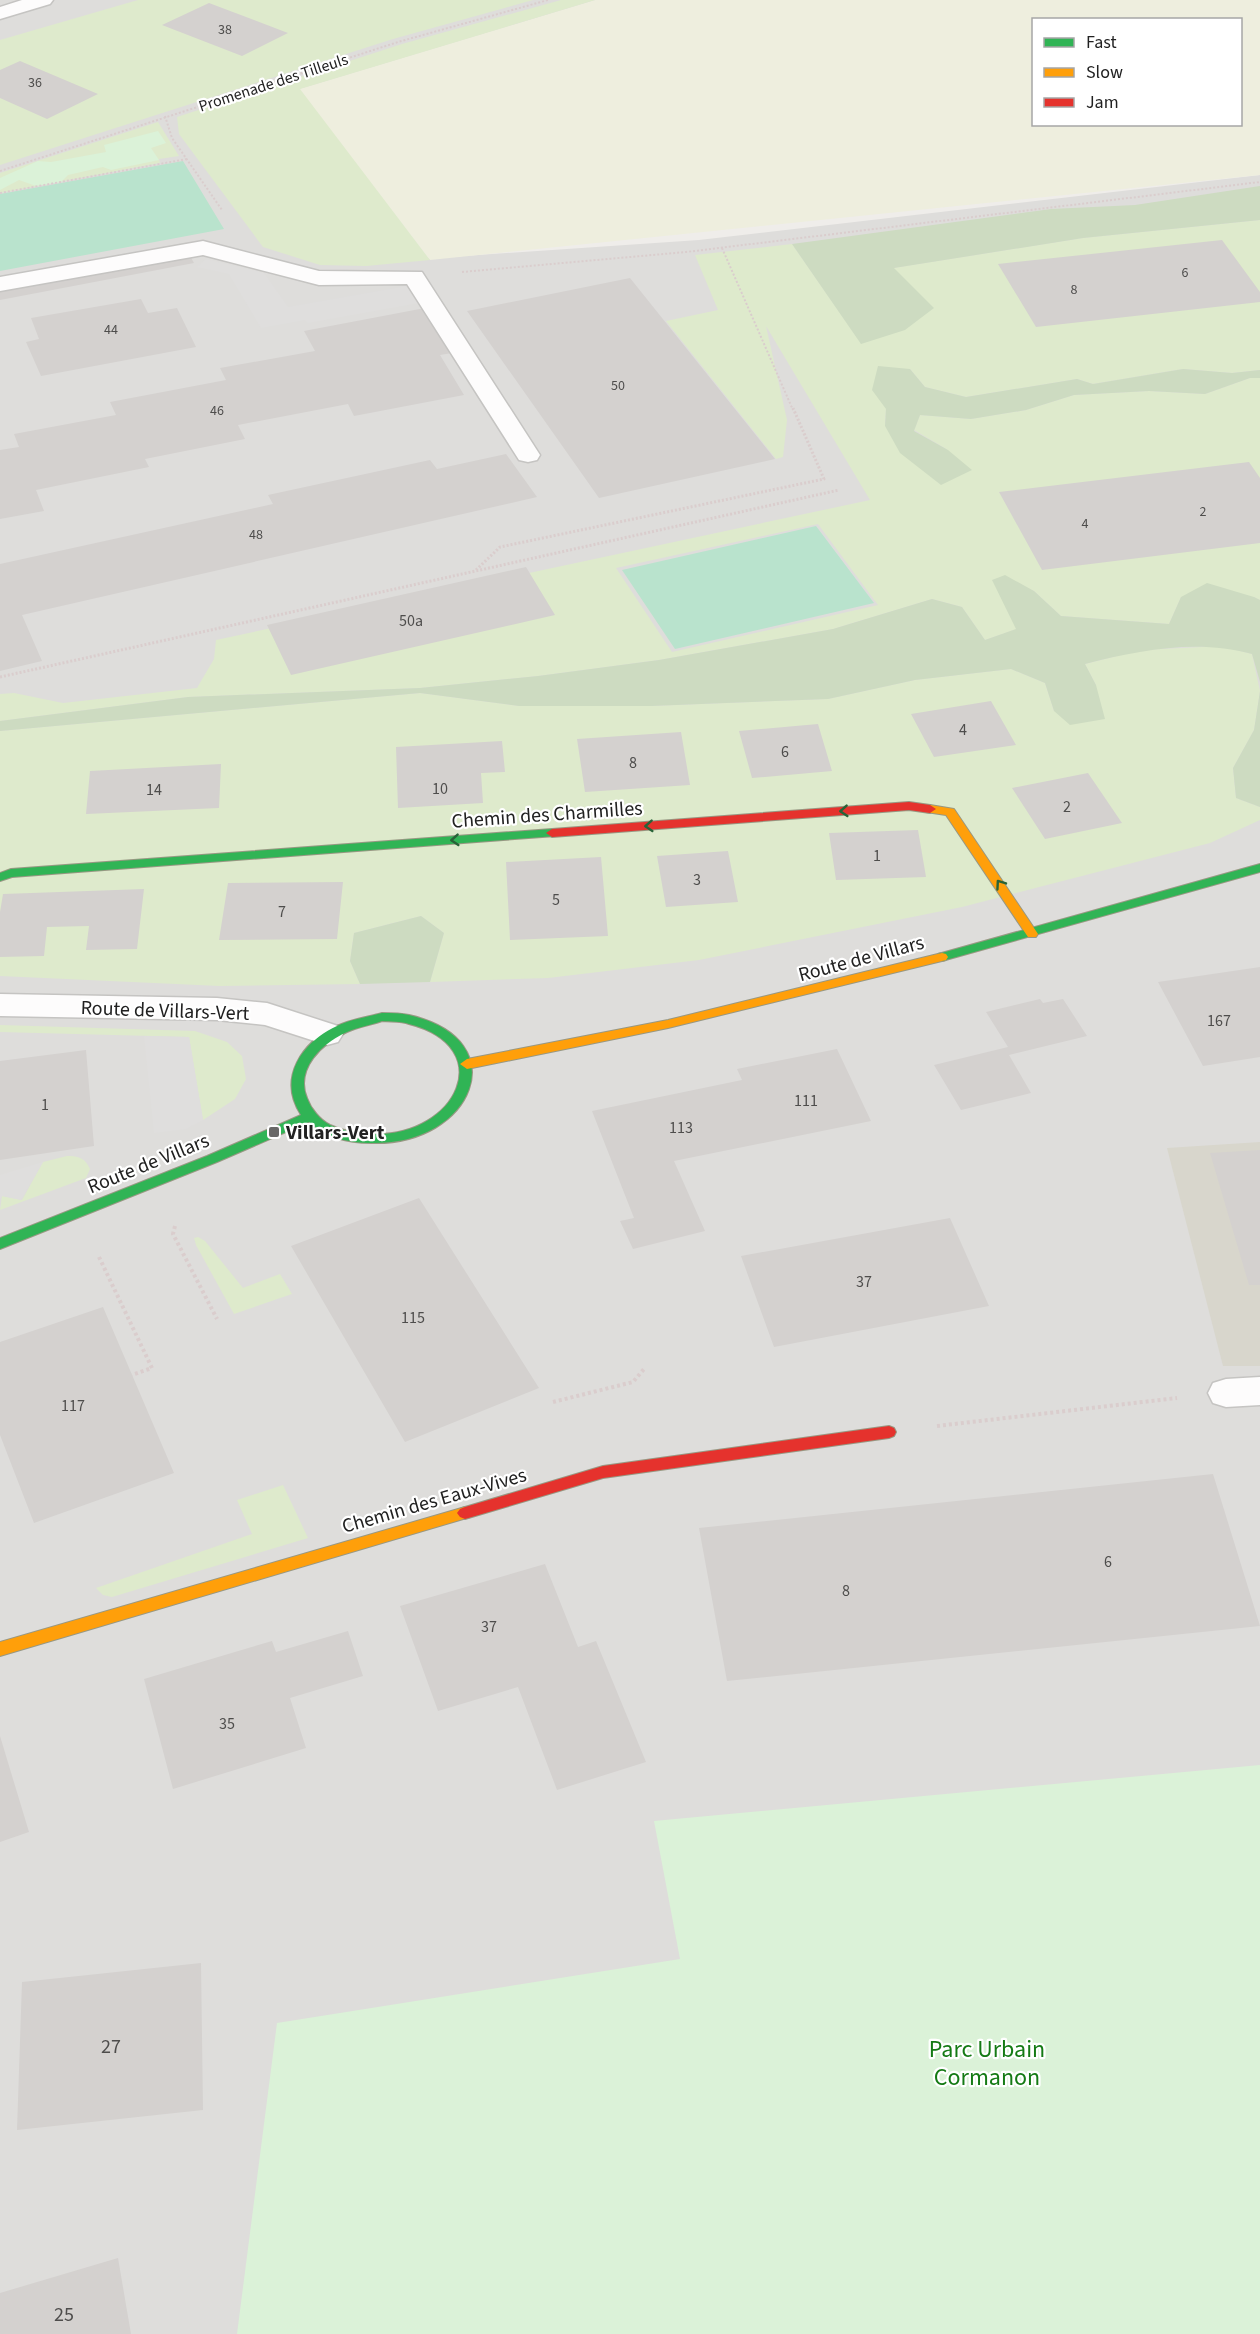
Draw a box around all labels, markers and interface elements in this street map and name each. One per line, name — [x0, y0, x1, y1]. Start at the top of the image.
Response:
legend — [1032, 18, 1242, 126]
house number: 38 — [218, 20, 232, 40]
text: Fast — [1086, 30, 1117, 55]
street label: Promenade des Tilleuls — [196, 48, 351, 118]
text: Slow — [1086, 60, 1123, 85]
house number: 36 — [28, 73, 42, 93]
text: Jam — [1086, 90, 1119, 115]
house number: 6 — [1182, 263, 1189, 283]
house number: 8 — [1071, 280, 1078, 300]
house number: 44 — [104, 320, 118, 340]
house number: 50 — [611, 376, 625, 396]
house number: 46 — [210, 401, 224, 421]
house number: 2 — [1200, 502, 1207, 522]
house number: 4 — [1082, 514, 1089, 534]
house number: 48 — [249, 525, 263, 545]
house number: 50a — [399, 610, 423, 632]
house number: 4 — [959, 719, 967, 741]
house number: 6 — [781, 741, 789, 763]
house number: 8 — [629, 752, 637, 774]
house number: 10 — [432, 778, 448, 800]
house number: 14 — [146, 779, 162, 801]
street label: Chemin des Charmilles — [451, 794, 644, 836]
house number: 2 — [1063, 796, 1071, 818]
one-way arrow — [839, 804, 848, 817]
one-way arrow — [645, 819, 654, 832]
one-way arrow — [450, 833, 460, 846]
house number: 1 — [873, 845, 881, 867]
house number: 3 — [693, 869, 701, 891]
one-way arrow — [996, 880, 1007, 891]
house number: 5 — [552, 889, 560, 911]
house number: 7 — [278, 901, 286, 923]
street label: Route de Villars — [795, 929, 927, 989]
street label: Route de Villars-Vert — [80, 994, 250, 1028]
house number: 167 — [1207, 1010, 1231, 1032]
house number: 111 — [794, 1090, 818, 1112]
house number: 1 — [41, 1094, 49, 1116]
house number: 113 — [669, 1117, 693, 1139]
place label: Villars-Vert — [285, 1119, 385, 1147]
marker: Villars-Vert — [267, 1125, 281, 1139]
street label: Route de Villars — [83, 1127, 213, 1201]
house number: 37 — [856, 1271, 872, 1293]
house number: 115 — [401, 1307, 425, 1329]
house number: 117 — [61, 1395, 85, 1417]
street label: Chemin des Eaux-Vives — [339, 1461, 530, 1541]
house number: 6 — [1104, 1551, 1112, 1573]
house number: 8 — [842, 1580, 850, 1602]
house number: 37 — [481, 1616, 497, 1638]
house number: 35 — [219, 1713, 235, 1735]
park label: Parc Urbain Cormanon — [929, 2032, 1045, 2095]
house number: 27 — [101, 2033, 121, 2061]
house number: 25 — [54, 2301, 74, 2329]

